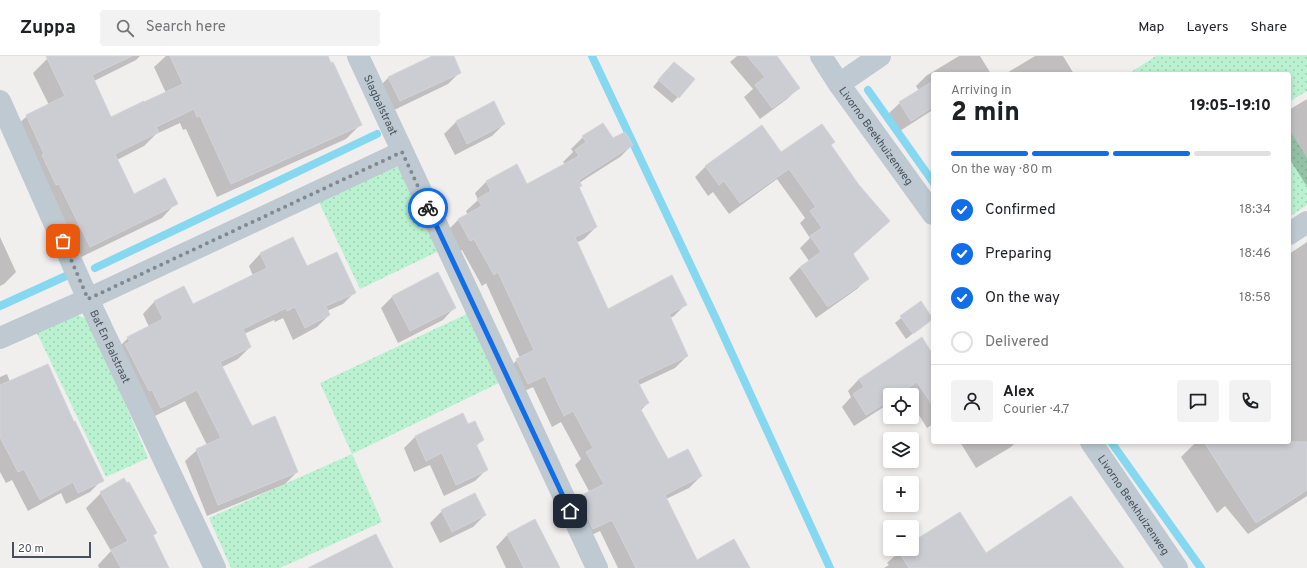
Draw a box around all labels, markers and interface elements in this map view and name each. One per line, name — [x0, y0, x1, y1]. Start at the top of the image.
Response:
search box — [100, 10, 380, 46]
text: Zuppa — [20, 16, 76, 40]
icon: search — [114, 17, 136, 39]
text: Search here — [146, 18, 226, 37]
text: Map — [1138, 19, 1164, 36]
text: Layers — [1186, 19, 1228, 36]
text: Share — [1250, 19, 1287, 36]
street label: Slagbalstraat — [360, 73, 400, 138]
text: Arriving in — [951, 83, 1012, 99]
street label: Livorno Beekhuizenweg — [835, 84, 916, 188]
text: 2 min — [951, 97, 1020, 130]
text: 19:05–19:10 — [1190, 97, 1271, 116]
text: On the way · 80 m — [951, 162, 1052, 178]
courier — [408, 188, 448, 228]
icon: bike — [417, 197, 439, 219]
icon: check — [951, 199, 973, 221]
text: Confirmed — [985, 201, 1056, 220]
text: 18:34 — [1239, 202, 1271, 218]
pin — [46, 224, 80, 258]
icon: bag — [52, 230, 74, 252]
icon: check — [951, 243, 973, 265]
text: Preparing — [985, 245, 1052, 264]
text: 18:46 — [1239, 246, 1271, 262]
icon: check — [951, 287, 973, 309]
text: On the way — [985, 289, 1060, 308]
text: 18:58 — [1239, 290, 1271, 306]
street label: Bat En Balstraat — [86, 308, 133, 386]
text: Delivered — [985, 333, 1049, 352]
button: person — [951, 380, 993, 422]
button: chat — [1177, 380, 1219, 422]
button: phone — [1229, 380, 1271, 422]
text: Alex — [1003, 383, 1035, 402]
map controls — [883, 388, 919, 556]
button: locate — [883, 388, 919, 424]
text: Courier · 4.7 — [1003, 402, 1069, 418]
button: layers — [883, 432, 919, 468]
street label: Livorno Beekhuizenweg — [1094, 453, 1172, 558]
button: + — [883, 476, 919, 512]
pin — [553, 494, 587, 528]
icon: home — [559, 500, 581, 522]
button: − — [883, 520, 919, 556]
scale bar — [12, 540, 91, 559]
text: 20 m — [18, 542, 44, 556]

